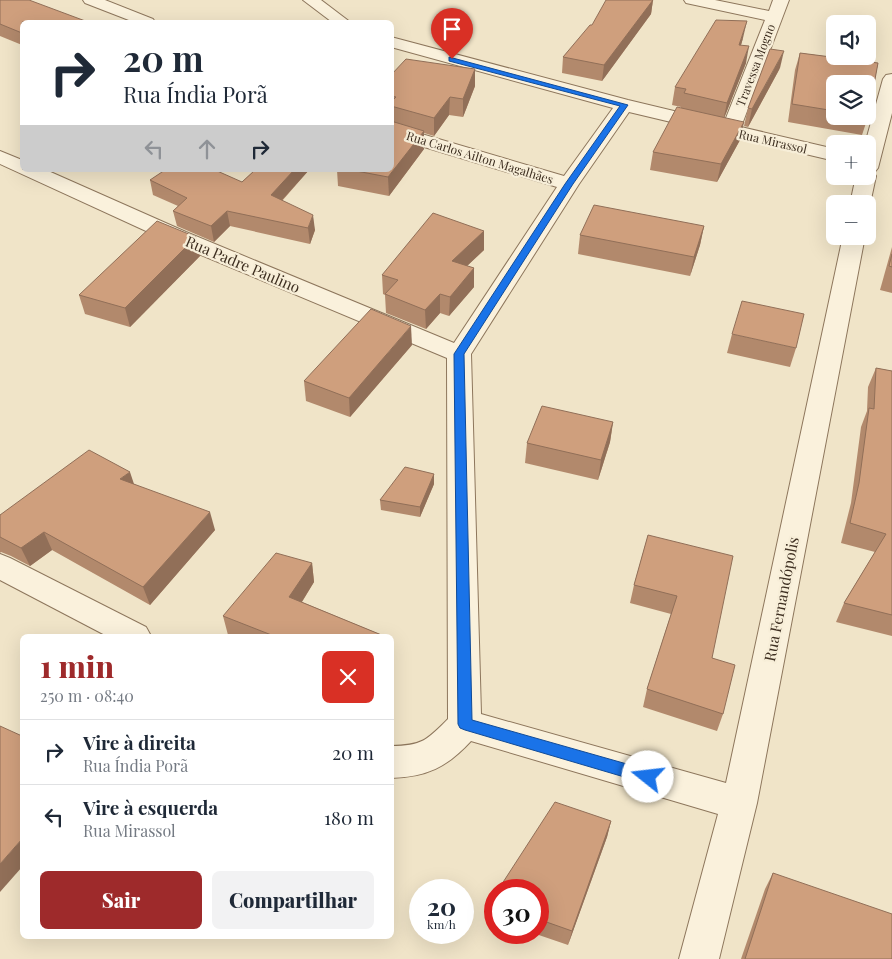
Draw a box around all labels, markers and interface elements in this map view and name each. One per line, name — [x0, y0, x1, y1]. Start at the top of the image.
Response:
pin — [431, 8, 473, 59]
icon: arrive — [438, 15, 466, 43]
map controls — [826, 15, 876, 245]
button: sound — [826, 15, 876, 65]
street label: Travessa Mogno — [732, 21, 778, 108]
text: 20 m — [123, 34, 204, 81]
icon: right — [40, 40, 105, 105]
button: layers — [826, 75, 876, 125]
text: Rua Índia Porã — [123, 79, 268, 109]
street label: Rua Mirassol — [737, 125, 809, 157]
street label: Rua Carlos Ailton Magalhães — [405, 127, 555, 187]
icon: left — [140, 135, 168, 163]
icon: ahead — [193, 135, 221, 163]
icon: right — [246, 135, 274, 163]
button: + — [826, 135, 876, 185]
button: − — [826, 195, 876, 245]
street label: Rua Padre Paulino — [183, 231, 303, 297]
street label: Rua Fernandópolis — [759, 535, 803, 663]
text: 1 min — [40, 646, 114, 686]
button: close — [322, 651, 374, 703]
text: 250 m · 08:40 — [40, 685, 134, 706]
text: Vire à direita — [83, 729, 196, 755]
icon: right — [40, 738, 68, 766]
text: 20 m — [332, 739, 374, 765]
position arrow — [621, 750, 673, 802]
text: Rua Índia Porã — [83, 755, 188, 776]
text: Vire à esquerda — [83, 794, 218, 820]
icon: left — [40, 803, 68, 831]
text: 180 m — [324, 804, 374, 830]
text: Rua Mirassol — [83, 820, 176, 841]
button: Sair — [40, 871, 202, 929]
button: Compartilhar — [212, 871, 374, 929]
speed limit sign: 30 — [484, 879, 549, 944]
text: 20 — [427, 889, 456, 922]
text: km/h — [427, 916, 456, 932]

